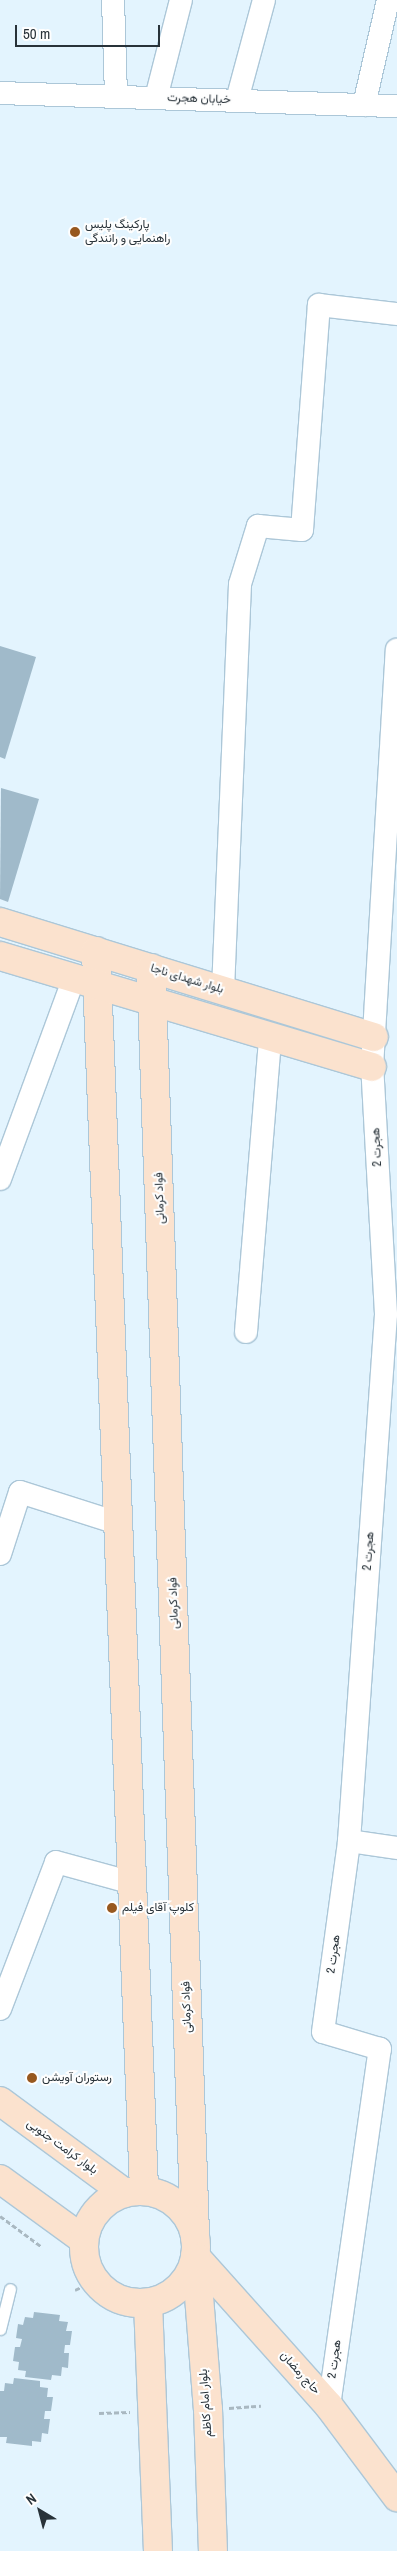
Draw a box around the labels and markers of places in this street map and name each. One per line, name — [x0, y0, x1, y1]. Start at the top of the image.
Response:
place label: پارکینگ پلیس راهنمایی و رانندگی — [85, 218, 170, 246]
marker: پارکینگ پلیس راهنمایی و رانندگی — [69, 226, 81, 238]
place label: کلوپ آقای فیلم — [122, 1901, 194, 1915]
marker: کلوپ آقای فیلم — [106, 1902, 118, 1914]
place label: رستوران آویشن — [42, 2071, 112, 2085]
marker: رستوران آویشن — [26, 2072, 38, 2084]

